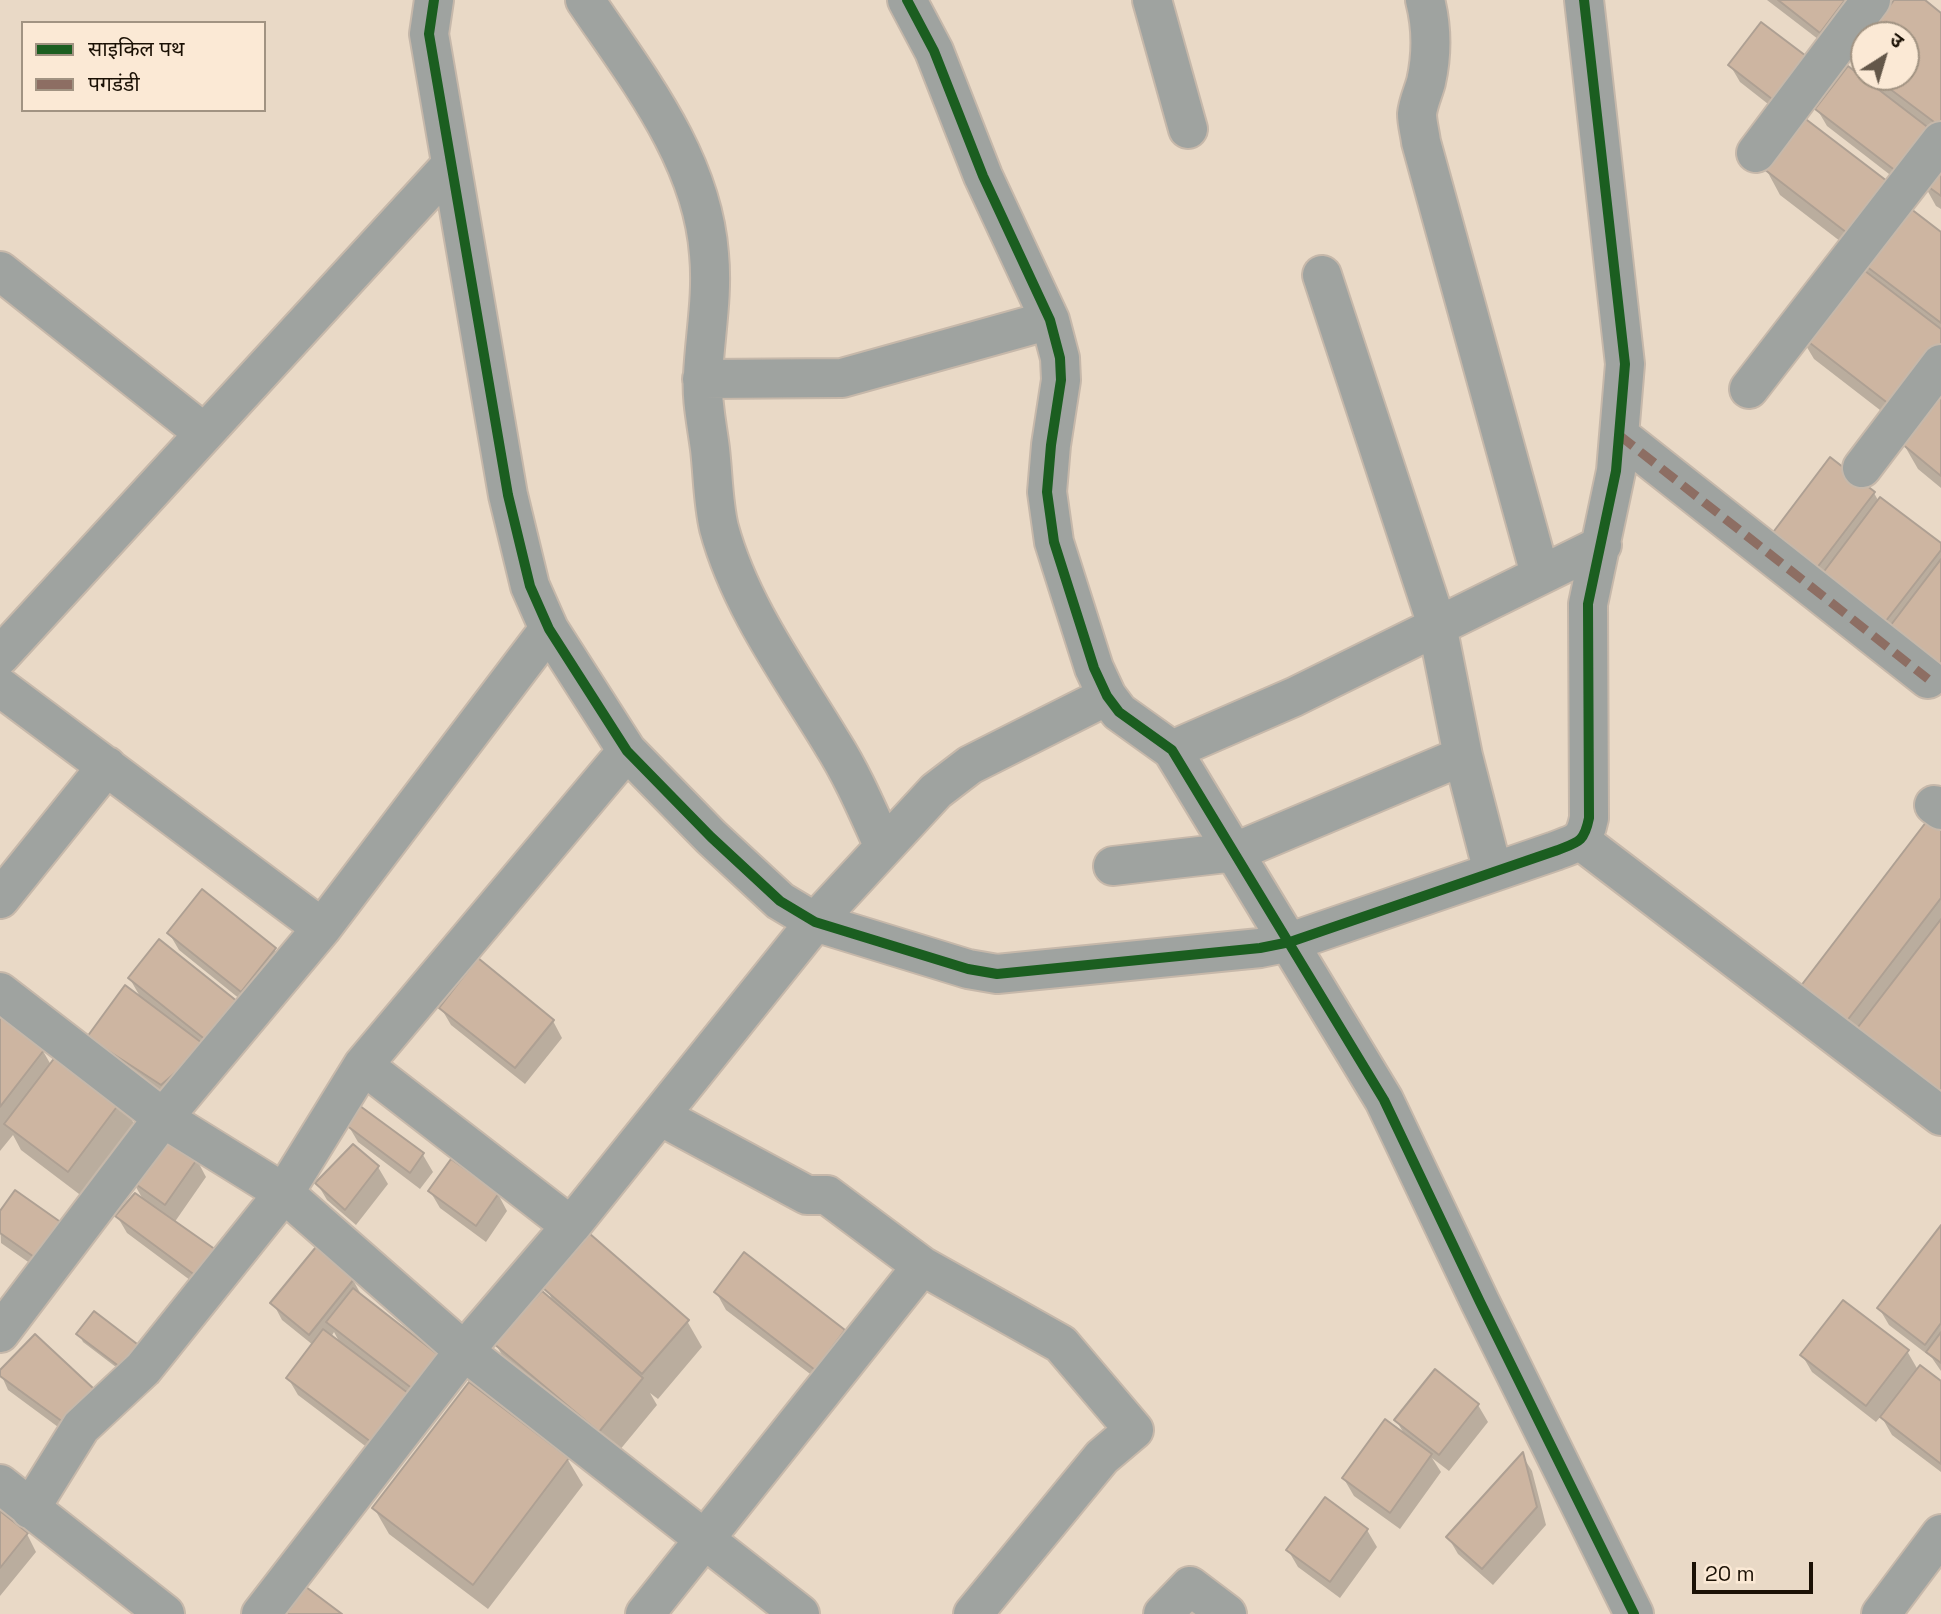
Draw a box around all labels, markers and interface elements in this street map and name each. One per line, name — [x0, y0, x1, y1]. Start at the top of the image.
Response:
legend — [21, 21, 266, 112]
north arrow — [1850, 21, 1920, 91]
text: उ — [1885, 27, 1909, 54]
text: साइकिल पथ — [88, 35, 185, 62]
text: पगडंडी — [88, 70, 140, 97]
scale bar — [1696, 1548, 1817, 1592]
text: 20 m — [1705, 1560, 1755, 1587]

